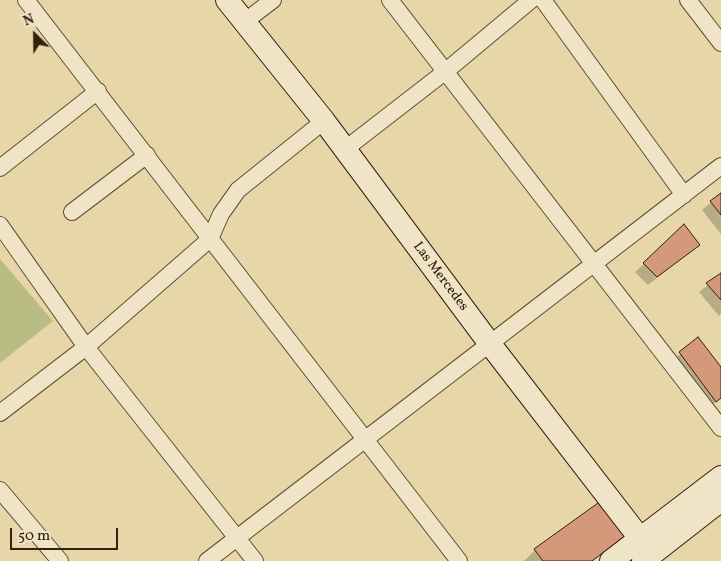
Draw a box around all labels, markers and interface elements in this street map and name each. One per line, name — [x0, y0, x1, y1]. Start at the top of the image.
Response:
north arrow — [10, 10, 60, 60]
text: N — [21, 10, 37, 31]
street label: Las Mercedes — [409, 239, 471, 315]
scale bar — [12, 518, 120, 550]
text: 50 m — [18, 526, 50, 547]

